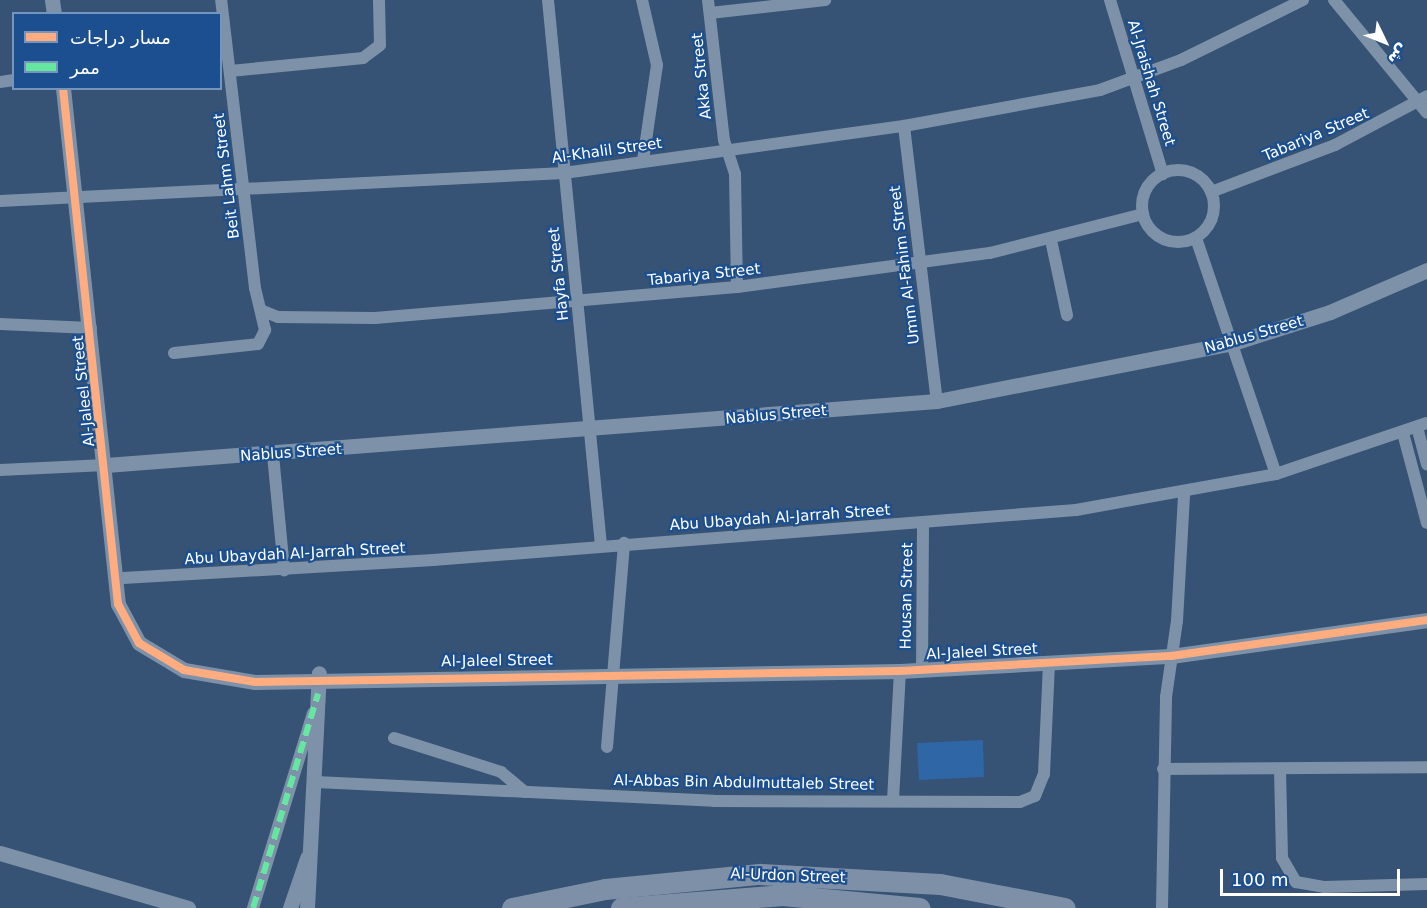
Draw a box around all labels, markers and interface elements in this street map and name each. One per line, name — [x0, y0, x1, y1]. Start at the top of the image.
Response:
legend — [12, 12, 222, 90]
north arrow — [1355, 12, 1415, 72]
street label: Al-Jraishah Street — [1123, 18, 1179, 148]
text: مسار دراجات — [70, 27, 171, 48]
street label: Akka Street — [689, 32, 715, 120]
text: ش — [1384, 40, 1413, 69]
text: ممر — [70, 57, 100, 78]
street label: Tabariya Street — [1260, 105, 1372, 165]
street label: Beit Lahm Street — [210, 112, 244, 240]
street label: Al-Khalil Street — [551, 134, 663, 168]
street label: Umm Al-Fahim Street — [886, 185, 924, 345]
street label: Hayfa Street — [545, 226, 573, 322]
street label: Tabariya Street — [647, 260, 761, 290]
street label: Nablus Street — [1203, 312, 1305, 358]
street label: Al-Jaleel Street — [69, 335, 99, 447]
street label: Nablus Street — [725, 402, 827, 428]
street label: Nablus Street — [240, 440, 342, 466]
street label: Abu Ubaydah Al-Jarrah Street — [669, 501, 891, 535]
street label: Abu Ubaydah Al-Jarrah Street — [184, 539, 406, 569]
street label: Housan Street — [897, 542, 917, 650]
street label: Al-Jaleel Street — [926, 640, 1038, 664]
street label: Al-Jaleel Street — [441, 651, 553, 671]
street label: Al-Abbas Bin Abdulmuttaleb Street — [614, 772, 874, 794]
scale bar — [1223, 857, 1403, 895]
street label: Al-Urdon Street — [730, 865, 846, 887]
text: 100 m — [1231, 869, 1289, 890]

